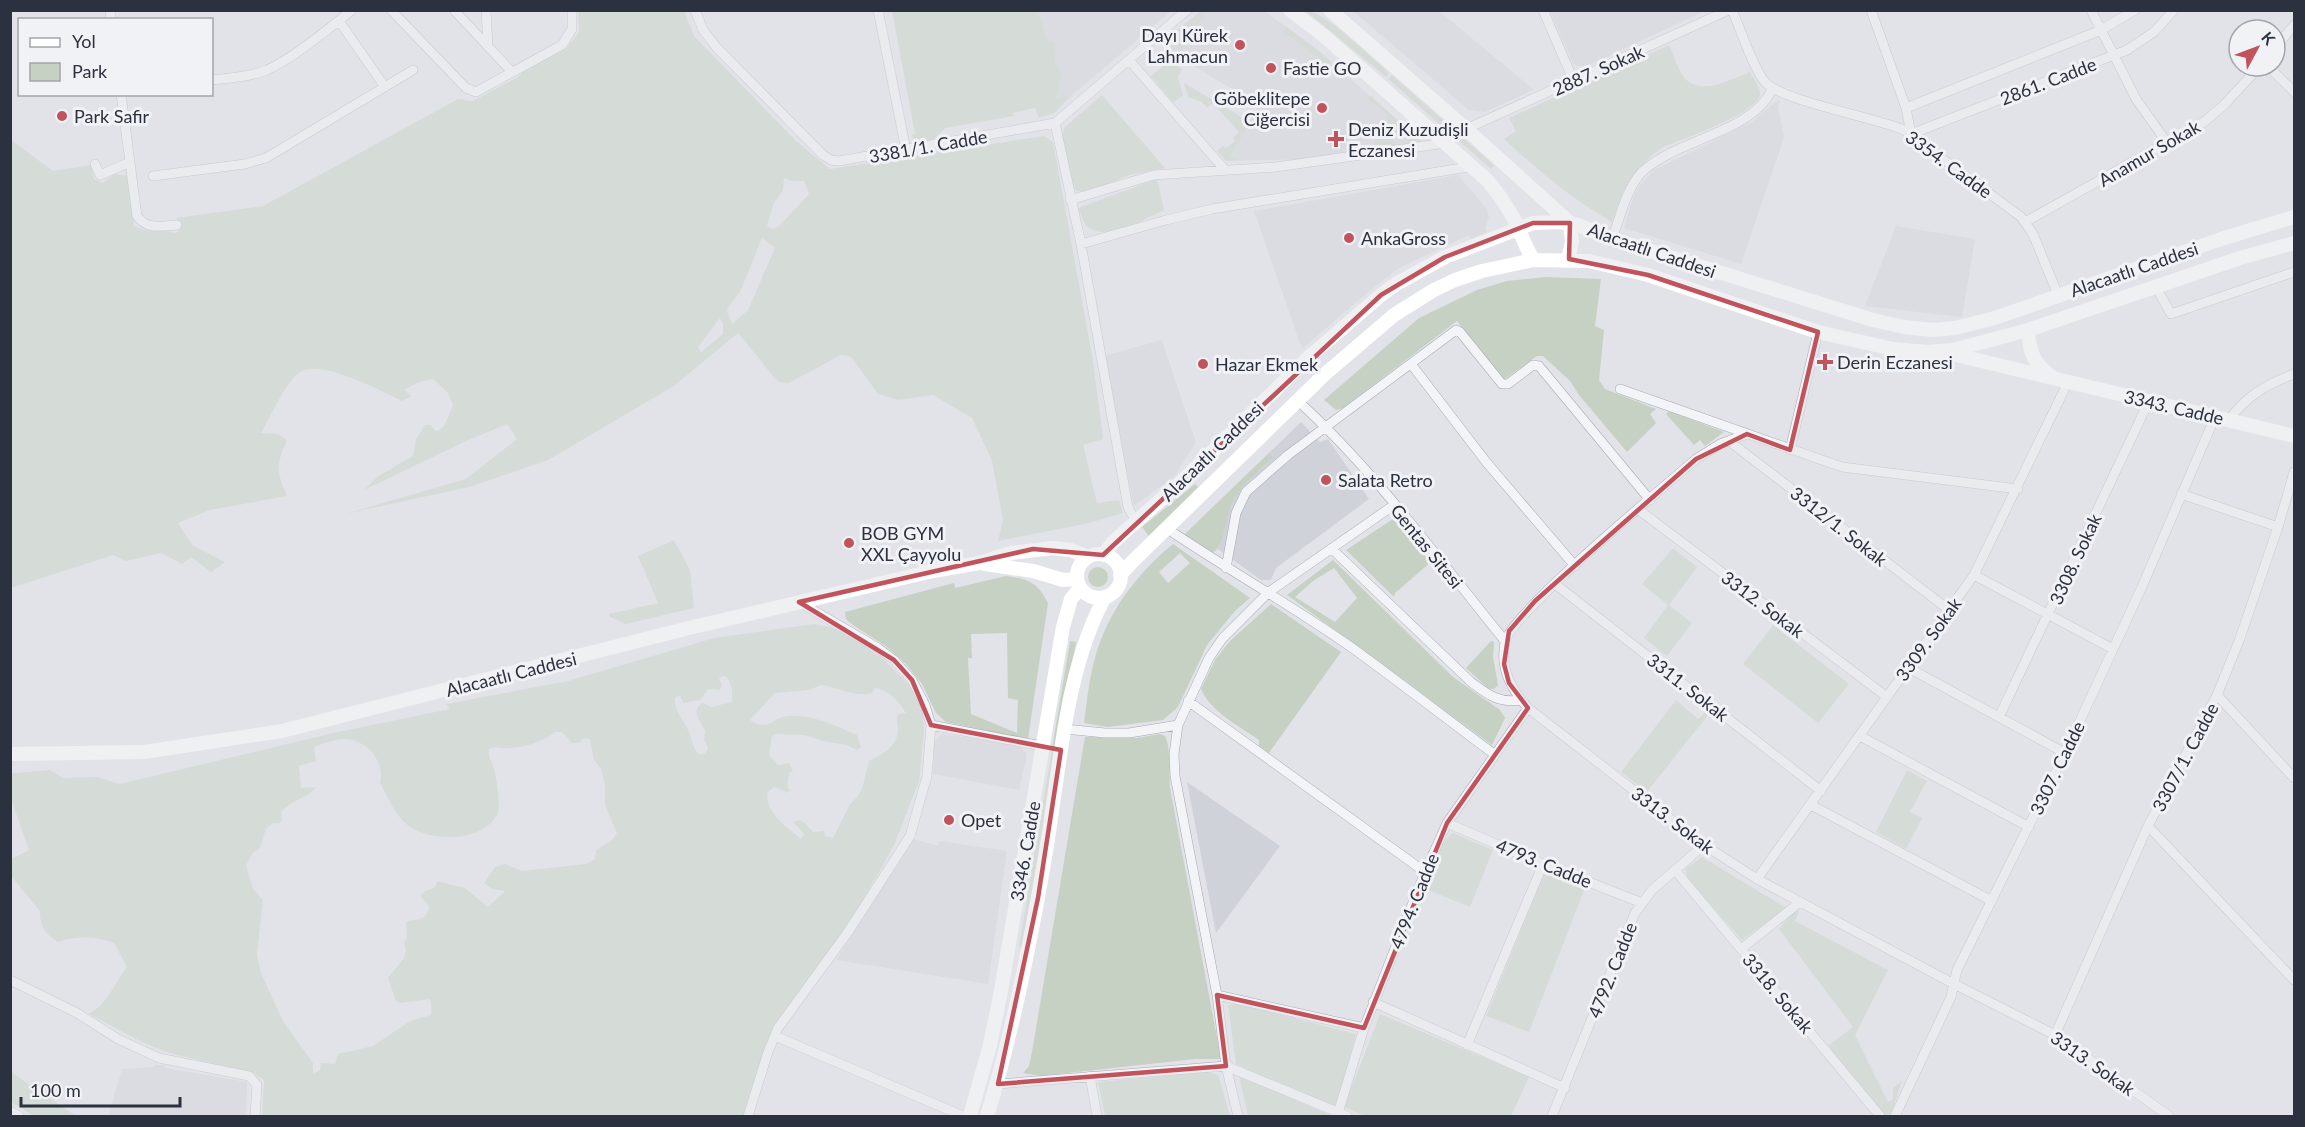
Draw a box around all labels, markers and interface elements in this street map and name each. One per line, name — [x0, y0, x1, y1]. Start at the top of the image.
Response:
legend — [18, 18, 213, 96]
north arrow — [2227, 18, 2287, 78]
place label: Dayı Kürek Lahmacun — [1141, 24, 1229, 67]
text: K — [2258, 27, 2280, 49]
text: Yol — [72, 30, 96, 52]
marker: Dayı Kürek Lahmacun — [1233, 38, 1247, 52]
street label: 2887. Sokak — [1549, 40, 1648, 100]
street label: 2861. Cadde — [1997, 53, 2099, 109]
place label: Fastie GO — [1283, 57, 1361, 79]
text: Park — [72, 60, 108, 82]
marker: Fastie GO — [1264, 61, 1278, 75]
place label: Göbeklitepe Ciğercisi — [1214, 87, 1310, 130]
marker: Göbeklitepe Ciğercisi — [1315, 101, 1329, 115]
place label: Park Safir — [74, 105, 150, 127]
marker: Park Safir — [55, 109, 69, 123]
street label: Anamur Sokak — [2094, 115, 2205, 191]
place label: Deniz Kuzudişli Eczanesi — [1348, 118, 1469, 161]
street label: 3381/1. Cadde — [867, 125, 989, 167]
street label: 3354. Cadde — [1902, 125, 1996, 203]
marker: Deniz Kuzudişli Eczanesi — [1329, 132, 1343, 146]
street label: Alacaatlı Caddesi — [1585, 218, 1719, 282]
place label: AnkaGross — [1361, 227, 1446, 249]
marker: AnkaGross — [1342, 231, 1356, 245]
street label: Alacaatlı Caddesi — [2067, 237, 2201, 301]
place label: Derin Eczanesi — [1837, 351, 1953, 373]
place label: Hazar Ekmek — [1215, 353, 1319, 375]
marker: Derin Eczanesi — [1818, 355, 1832, 369]
marker: Hazar Ekmek — [1196, 357, 1210, 371]
street label: 3343. Cadde — [2122, 385, 2226, 429]
street label: Alacaatlı Caddesi — [1156, 397, 1268, 505]
place label: Salata Retro — [1338, 469, 1433, 491]
marker: Salata Retro — [1319, 473, 1333, 487]
street label: 3312/1. Sokak — [1786, 482, 1892, 571]
street label: Gentas Sitesi — [1386, 499, 1468, 593]
street label: 3308. Sokak — [2044, 509, 2106, 608]
place label: BOB GYM XXL Çayyolu — [861, 522, 961, 565]
marker: BOB GYM XXL Çayyolu — [842, 536, 856, 550]
street label: 3312. Sokak — [1717, 566, 1809, 643]
street label: 3309. Sokak — [1890, 592, 1966, 685]
street label: Alacaatlı Caddesi — [443, 647, 579, 701]
street label: 3311. Sokak — [1643, 648, 1734, 726]
street label: 3307/1. Cadde — [2147, 699, 2223, 815]
street label: 3307. Cadde — [2025, 718, 2089, 818]
street label: 3313. Sokak — [1627, 782, 1719, 859]
street label: 3346. Cadde — [1005, 799, 1045, 903]
place label: Opet — [961, 809, 1002, 831]
marker: Opet — [942, 813, 956, 827]
street label: 4793. Cadde — [1493, 834, 1595, 892]
street label: 4794. Cadde — [1385, 850, 1443, 952]
street label: 4792. Cadde — [1583, 919, 1641, 1021]
street label: 3318. Sokak — [1738, 948, 1818, 1038]
street label: 3313. Sokak — [2047, 1026, 2140, 1101]
scale bar — [21, 1070, 180, 1108]
text: 100 m — [30, 1079, 81, 1101]

